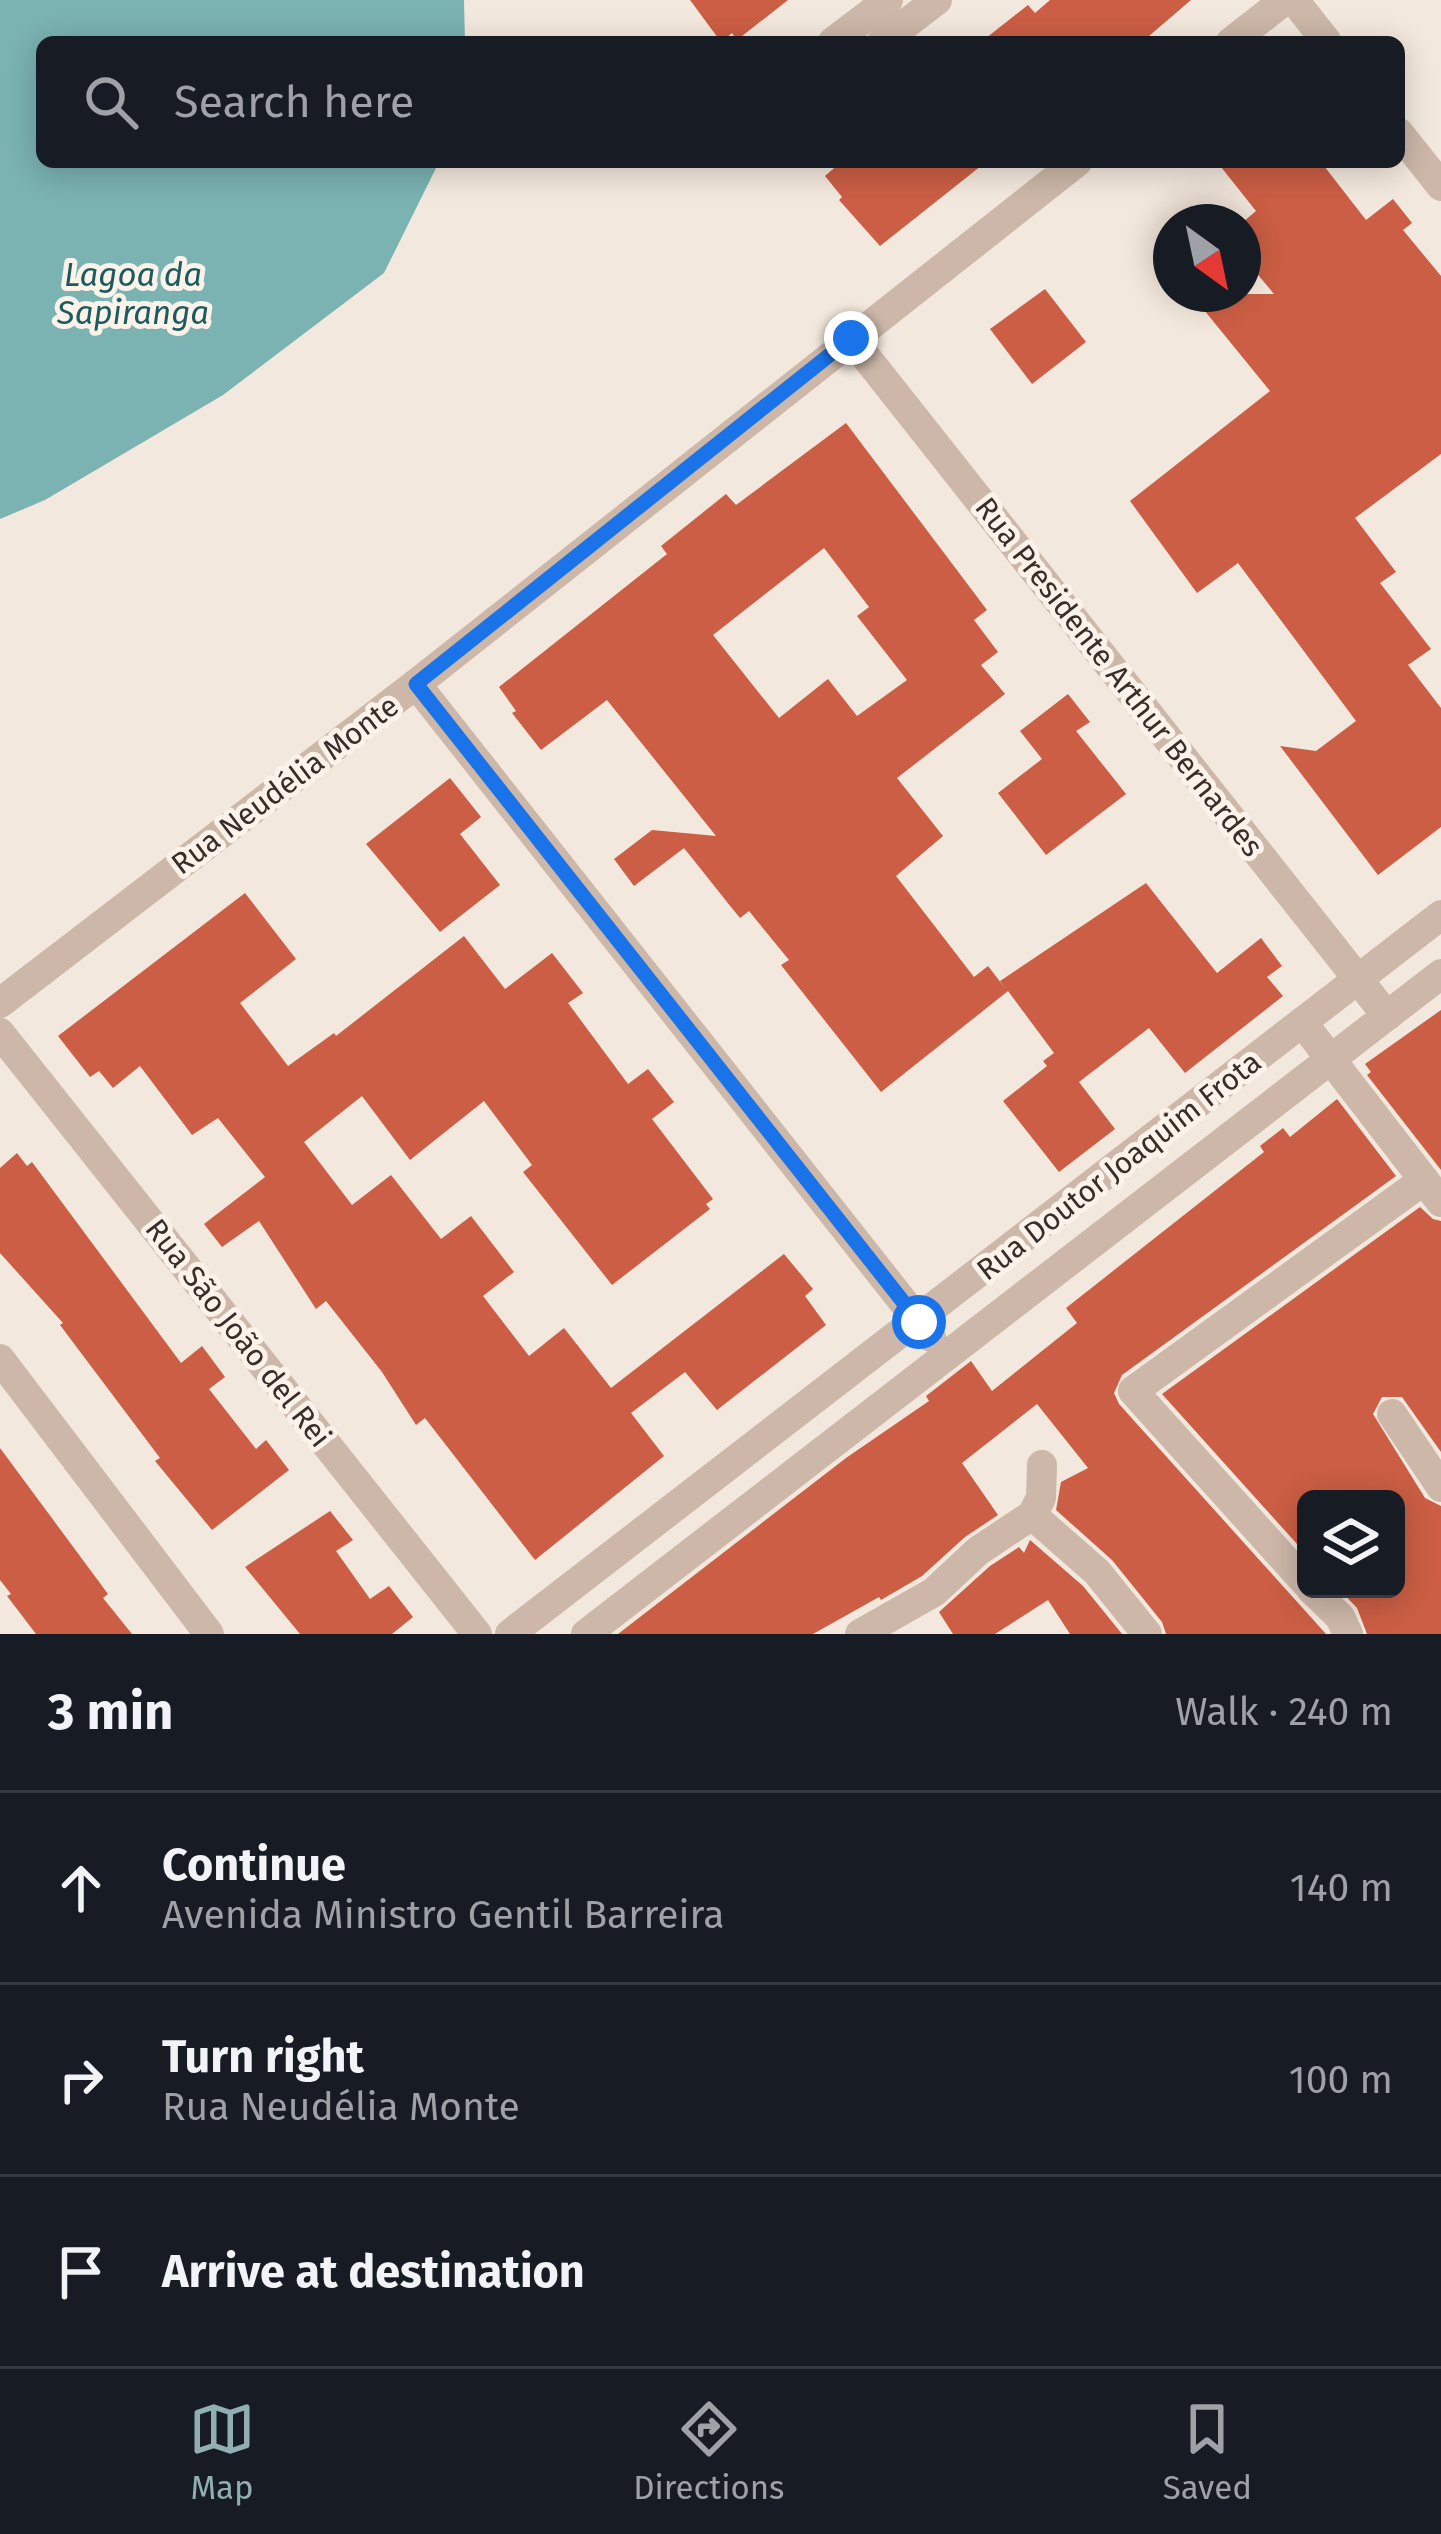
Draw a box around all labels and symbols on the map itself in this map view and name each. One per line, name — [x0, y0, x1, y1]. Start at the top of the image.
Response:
north arrow — [1153, 204, 1261, 312]
water label: Lagoa da Sapiranga — [56, 255, 209, 333]
route end — [824, 311, 878, 365]
street label: Rua Presidente Arthur Bernardes — [968, 490, 1270, 864]
street label: Rua Neudélia Monte — [164, 688, 406, 882]
street label: Rua Doutor Joaquim Frota — [970, 1044, 1268, 1288]
street label: Rua São João del Rei — [138, 1212, 338, 1454]
route start — [892, 1295, 946, 1349]

